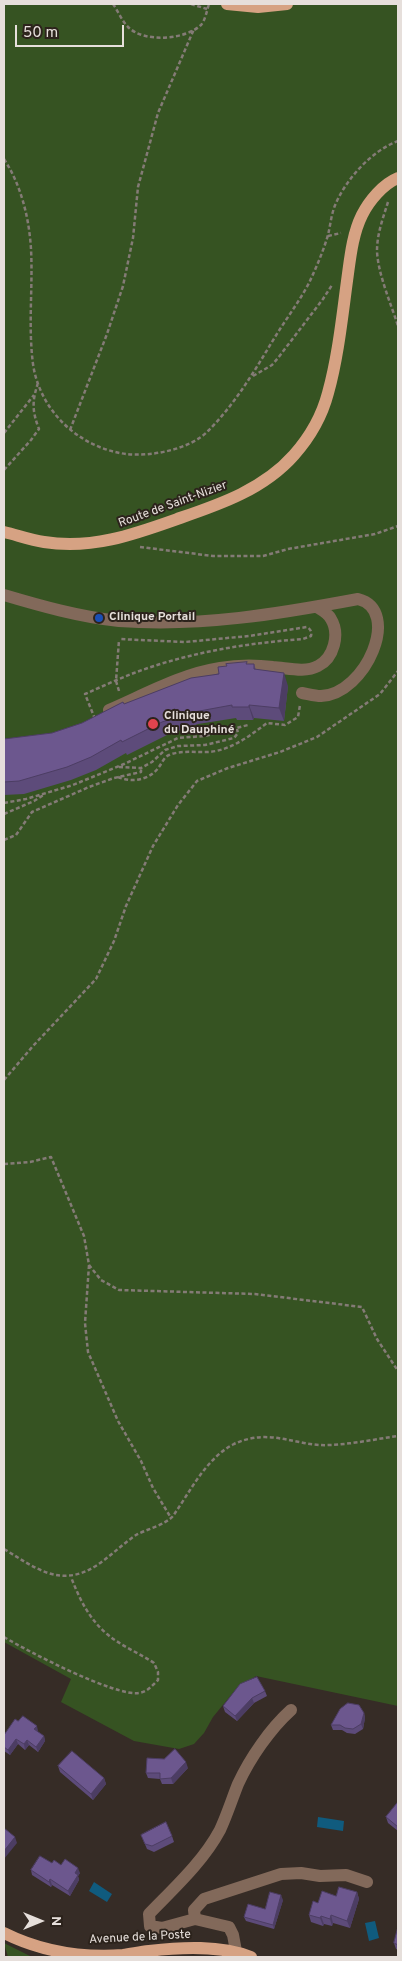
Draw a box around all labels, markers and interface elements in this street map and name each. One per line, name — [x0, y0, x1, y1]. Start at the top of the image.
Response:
scale bar — [18, 15, 126, 47]
text: 50 m — [23, 24, 58, 43]
street label: Route de Saint-Nizier — [117, 479, 229, 531]
place label: Clinique Portail — [109, 611, 195, 625]
marker: Clinique Portail — [93, 612, 105, 624]
place label: Clinique du Dauphiné — [164, 710, 234, 738]
marker: Clinique du Dauphiné — [146, 717, 160, 731]
north arrow — [15, 1896, 65, 1946]
text: N — [47, 1916, 64, 1926]
street label: Avenue de la Poste — [89, 1928, 191, 1948]

